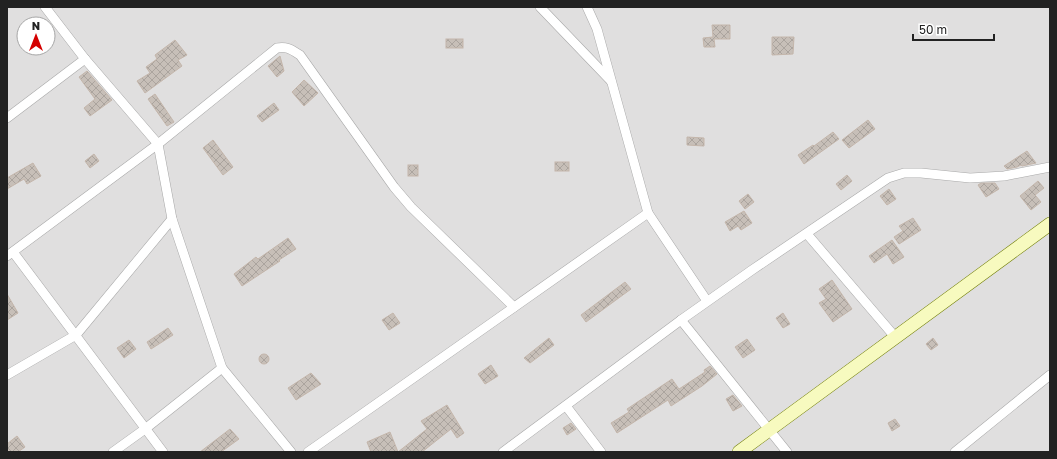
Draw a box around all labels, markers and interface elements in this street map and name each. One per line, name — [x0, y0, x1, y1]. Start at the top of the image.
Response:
north arrow — [16, 16, 56, 56]
scale bar — [913, 16, 994, 42]
text: N — [32, 19, 40, 32]
text: 50 m — [919, 22, 947, 37]

